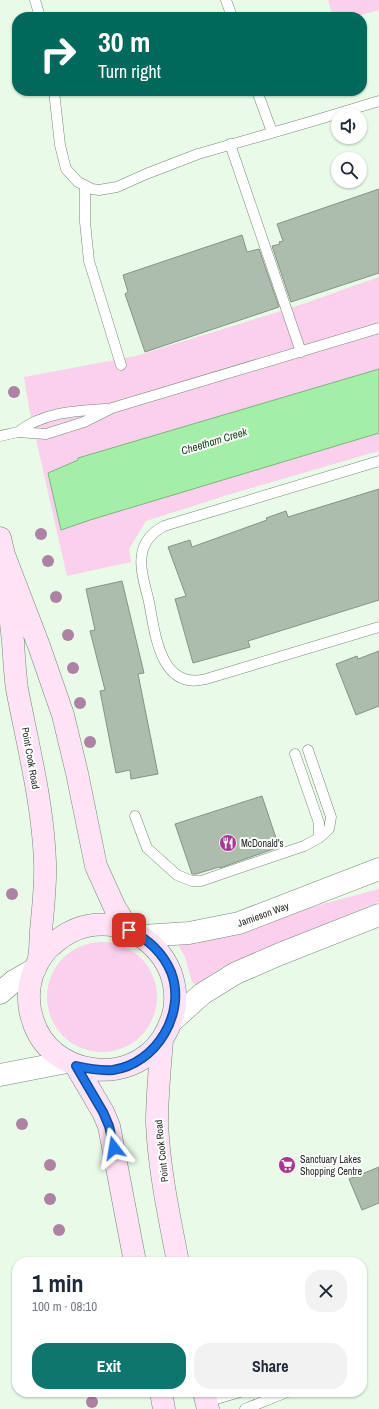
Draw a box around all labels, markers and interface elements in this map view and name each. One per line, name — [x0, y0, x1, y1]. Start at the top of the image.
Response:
text: 30 m — [98, 23, 150, 61]
icon: right — [32, 28, 84, 80]
text: Turn right — [98, 59, 161, 84]
map controls — [331, 108, 367, 188]
button: sound — [331, 108, 367, 144]
button: search — [331, 152, 367, 188]
water label: Cheetham Creek — [179, 424, 249, 458]
street label: Point Cook Road — [19, 726, 42, 790]
restaurant icon: McDonald's — [218, 833, 238, 853]
place label: McDonald's — [241, 837, 284, 850]
street label: Jamieson Way — [236, 899, 292, 930]
pin — [112, 913, 146, 947]
icon: arrive — [118, 919, 140, 941]
street label: Point Cook Road — [152, 1119, 171, 1183]
position arrow — [93, 1127, 135, 1169]
place label: Sanctuary Lakes Shopping Centre — [300, 1153, 362, 1178]
supermarket icon: Sanctuary Lakes Shopping Centre — [277, 1155, 297, 1175]
text: 1 min — [32, 1267, 83, 1299]
button: close — [305, 1270, 347, 1312]
text: 100 m · 08:10 — [32, 1298, 97, 1315]
button: Exit — [32, 1343, 186, 1389]
button: Share — [194, 1343, 347, 1389]

